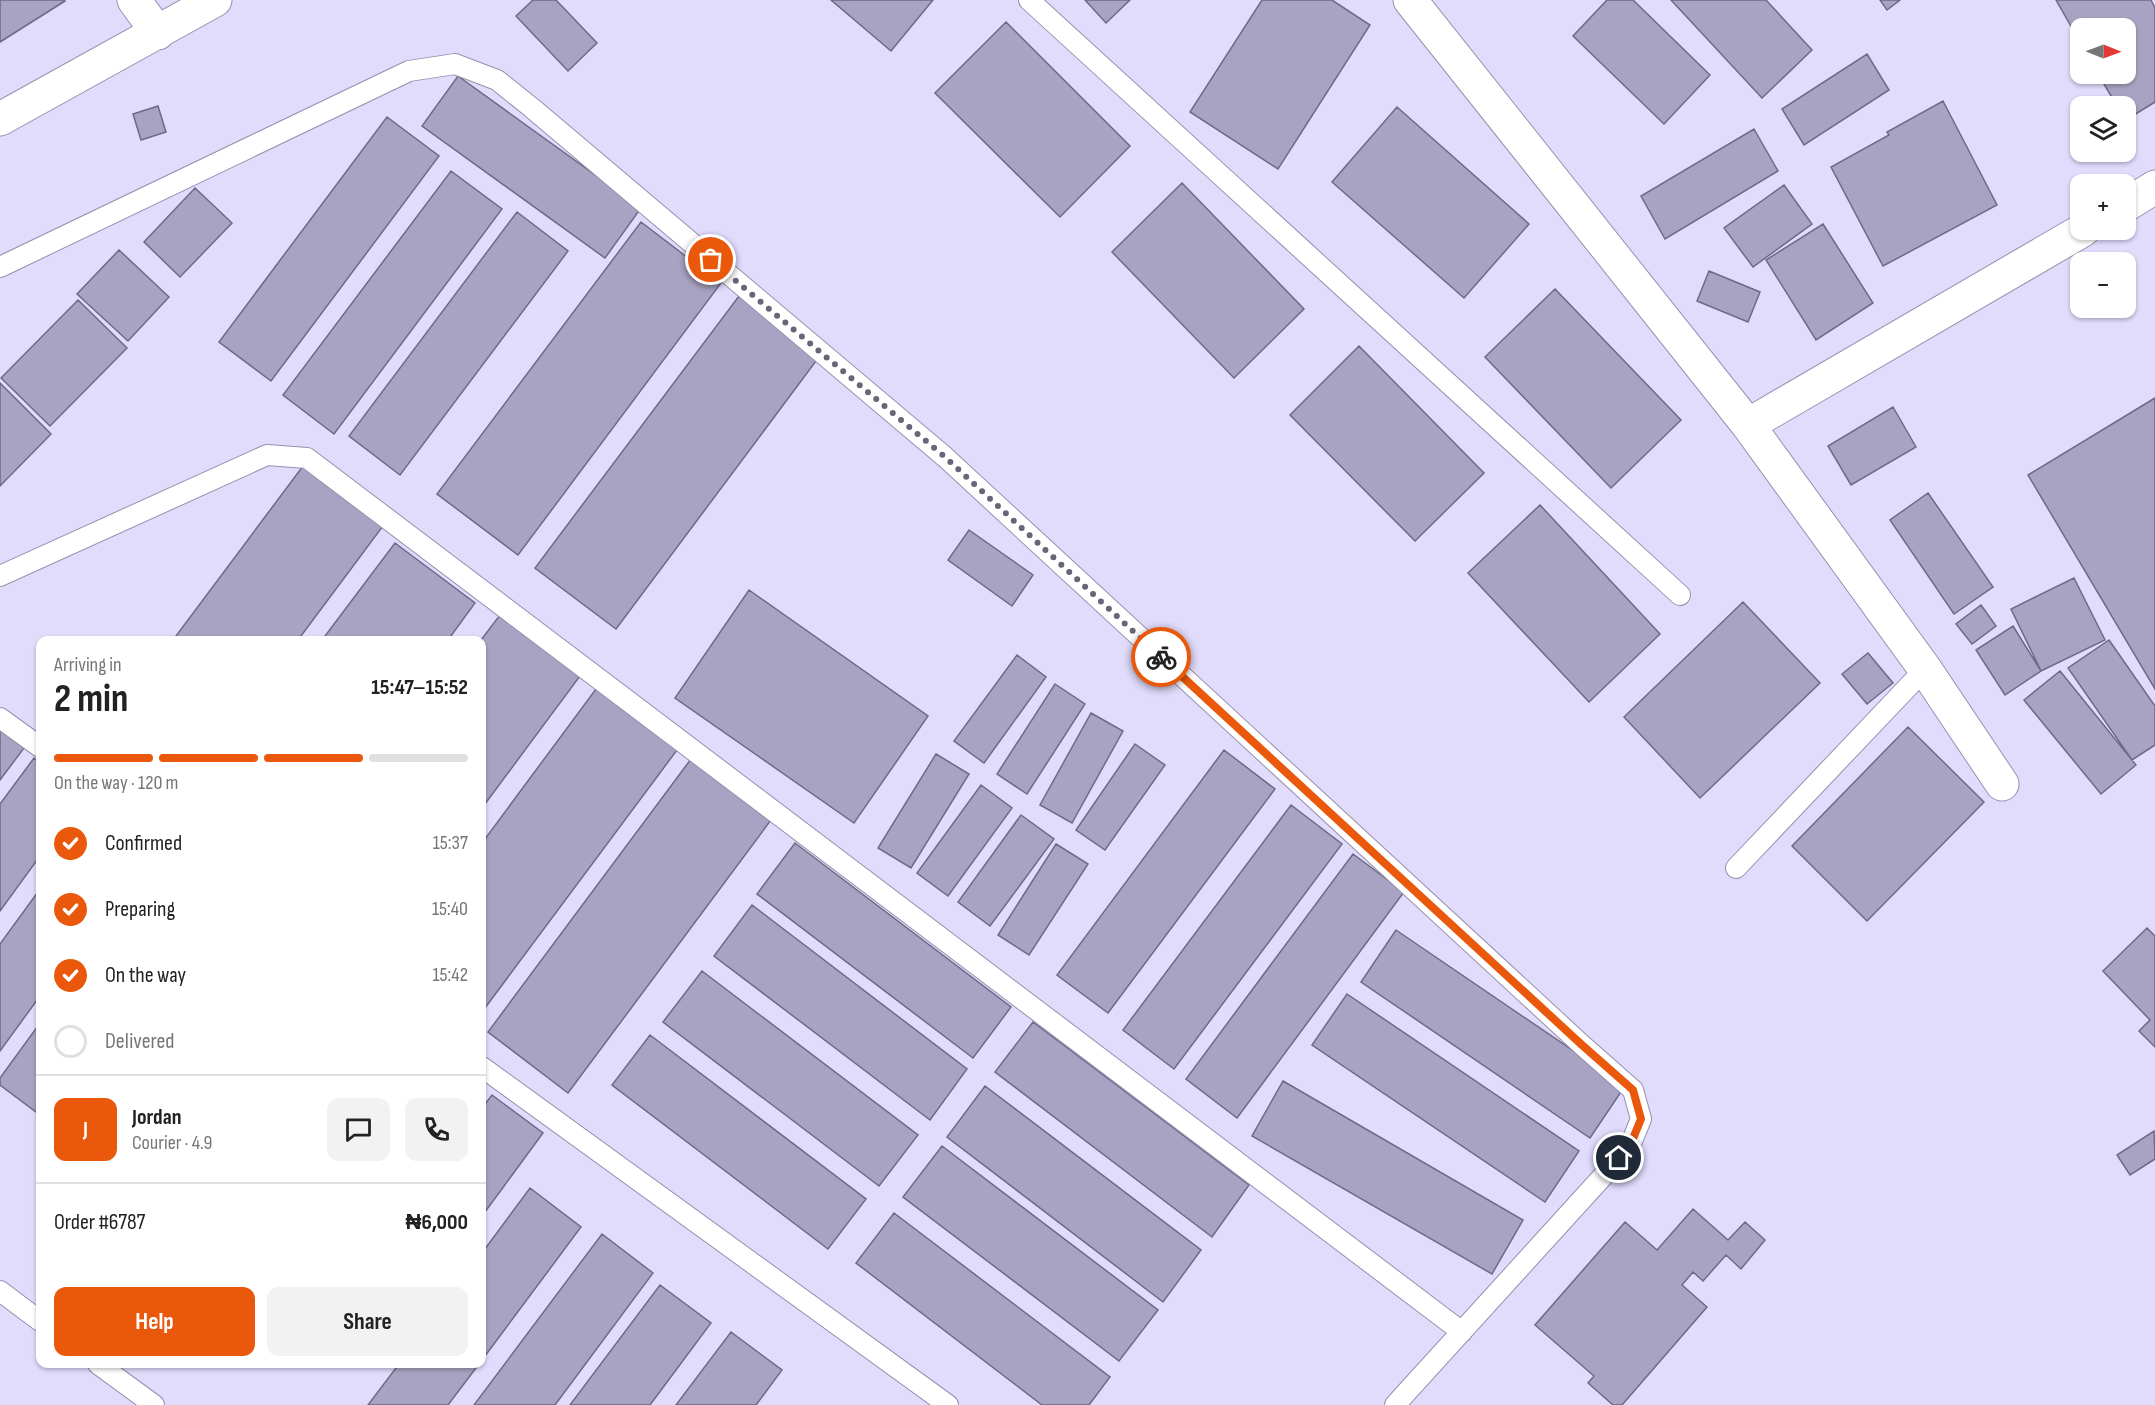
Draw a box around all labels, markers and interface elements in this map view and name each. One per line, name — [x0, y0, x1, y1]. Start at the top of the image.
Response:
north arrow — [2070, 18, 2136, 84]
map controls — [2070, 18, 2136, 318]
button: layers — [2070, 96, 2136, 162]
button: + — [2070, 174, 2136, 240]
pin — [685, 234, 736, 285]
icon: bag — [694, 243, 727, 276]
button: − — [2070, 252, 2136, 318]
courier — [1131, 627, 1191, 687]
icon: bike — [1145, 641, 1178, 674]
text: Arriving in — [54, 653, 122, 677]
text: 15:47–15:52 — [371, 674, 468, 701]
text: 2 min — [54, 676, 128, 723]
text: On the way · 120 m — [54, 771, 178, 795]
icon: check — [54, 827, 87, 860]
text: Confirmed — [105, 830, 182, 857]
text: 15:37 — [433, 831, 468, 855]
icon: check — [54, 893, 87, 926]
text: Preparing — [105, 896, 175, 923]
text: 15:40 — [432, 897, 468, 921]
icon: check — [54, 959, 87, 992]
text: On the way — [105, 962, 186, 989]
text: 15:42 — [433, 963, 468, 987]
text: Delivered — [105, 1028, 174, 1055]
button: chat — [327, 1098, 390, 1161]
button: phone — [405, 1098, 468, 1161]
text: Jordan — [132, 1104, 181, 1131]
text: J — [83, 1116, 88, 1143]
text: Courier · 4.9 — [132, 1131, 212, 1155]
pin — [1593, 1132, 1644, 1183]
icon: home — [1602, 1141, 1635, 1174]
text: Order #6787 — [54, 1209, 145, 1236]
text: ₦6,000 — [406, 1209, 468, 1236]
button: Help — [54, 1287, 255, 1356]
button: Share — [267, 1287, 468, 1356]

